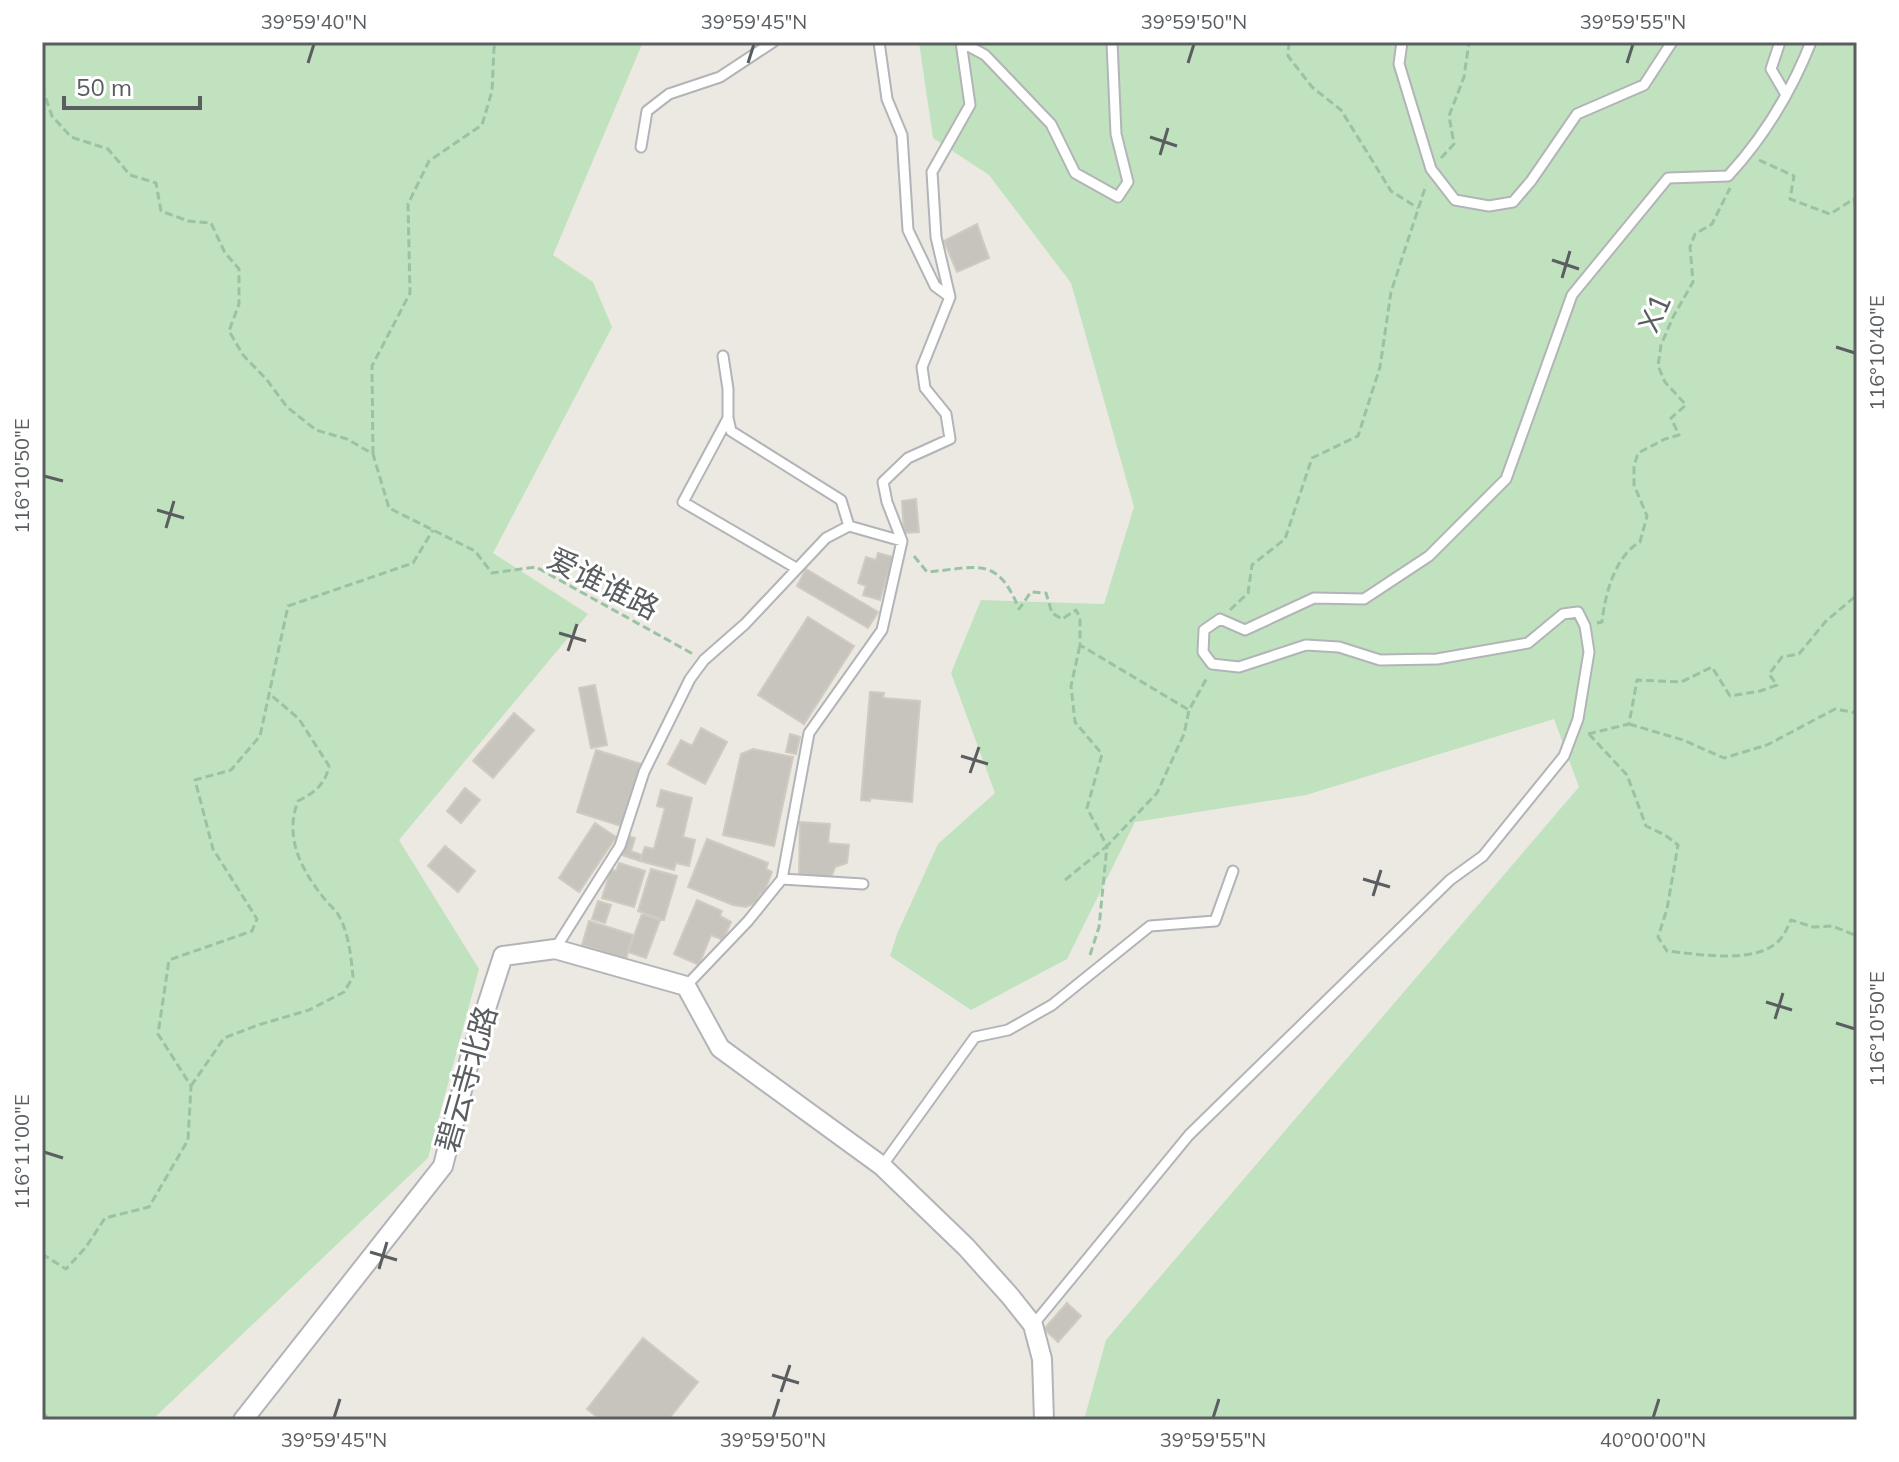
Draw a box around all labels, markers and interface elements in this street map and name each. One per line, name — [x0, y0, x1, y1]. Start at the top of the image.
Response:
text: 39°59'40"N — [261, 9, 367, 34]
text: 39°59'45"N — [701, 9, 807, 34]
text: 39°59'50"N — [1141, 9, 1247, 34]
text: 39°59'55"N — [1580, 9, 1686, 34]
scale bar — [64, 60, 200, 110]
text: 50 m — [76, 72, 132, 102]
street label: X1 — [1629, 288, 1679, 337]
text: 116°10'40"E — [1864, 295, 1889, 411]
text: 116°10'50"E — [9, 418, 34, 534]
street label: 爱谁谁路 — [541, 539, 666, 627]
text: 116°10'50"E — [1864, 971, 1889, 1087]
street label: 碧云寺北路 — [427, 1001, 505, 1156]
text: 116°11'00"E — [9, 1094, 34, 1210]
text: 39°59'45"N — [281, 1427, 387, 1452]
text: 39°59'50"N — [720, 1427, 826, 1452]
text: 39°59'55"N — [1160, 1427, 1266, 1452]
text: 40°00'00"N — [1600, 1427, 1706, 1452]

